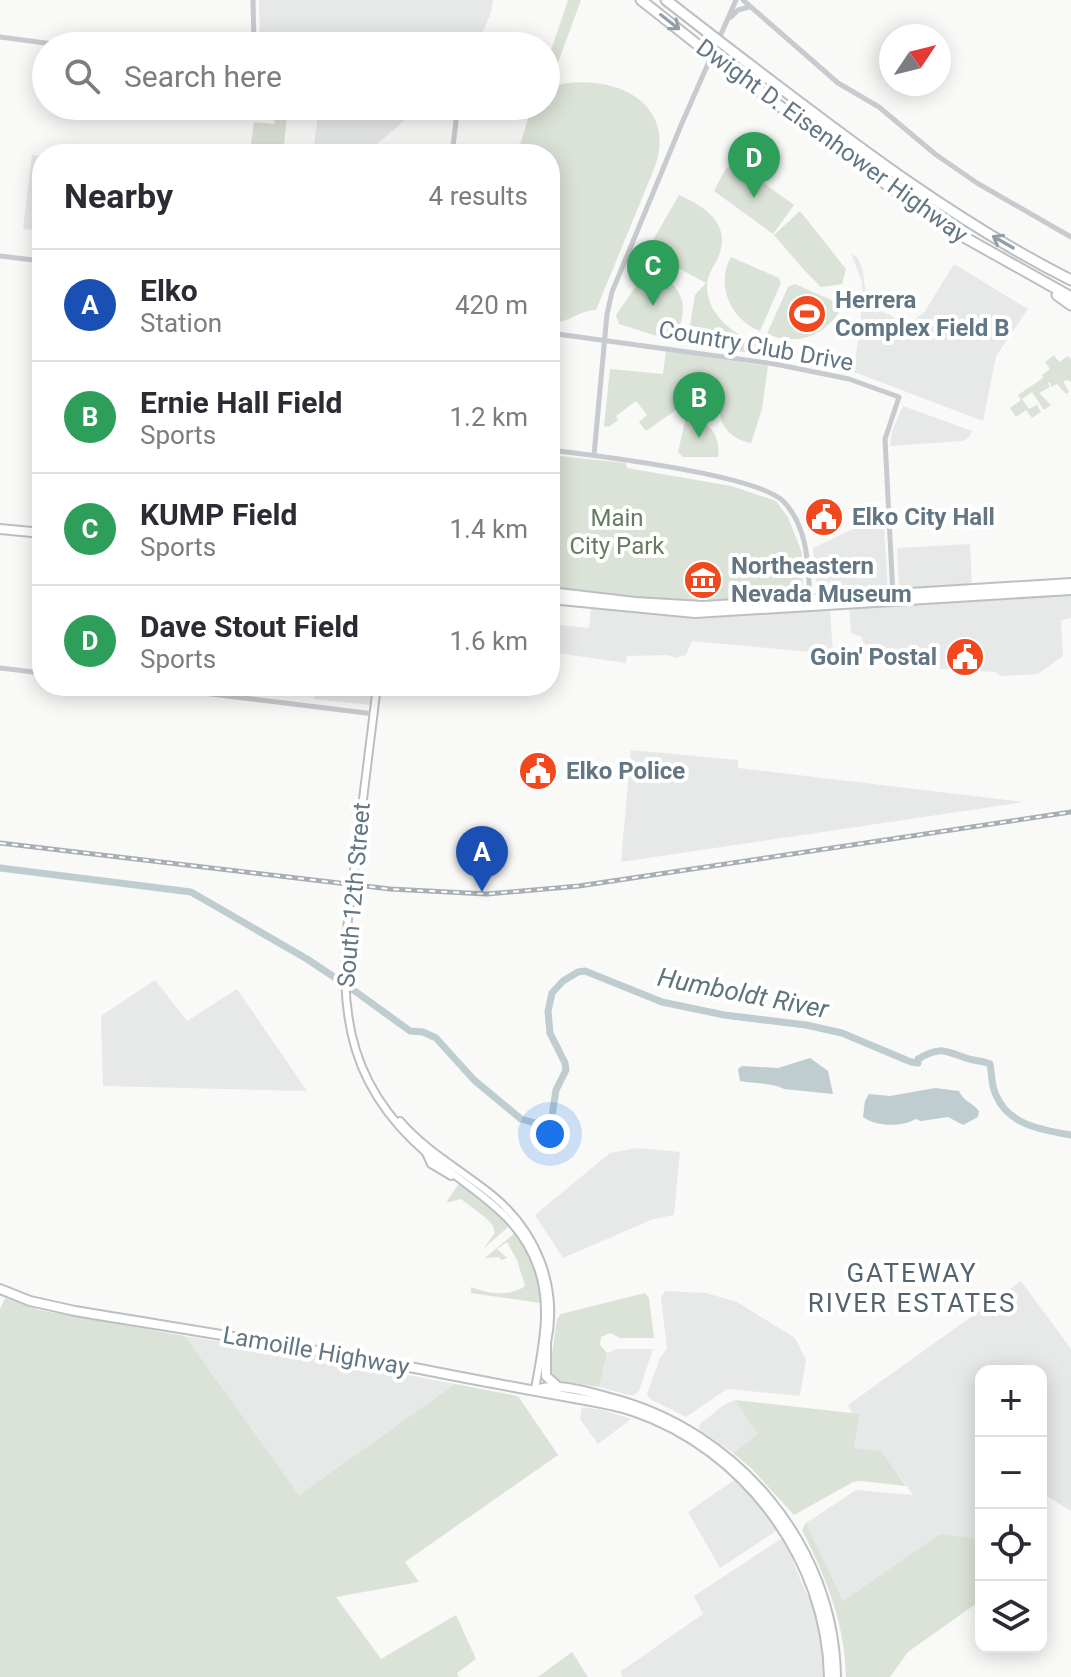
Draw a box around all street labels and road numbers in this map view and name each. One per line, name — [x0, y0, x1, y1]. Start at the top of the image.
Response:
street label: Dwight D. Eisenhower Highway — [691, 33, 973, 249]
street label: Country Club Drive — [656, 315, 856, 377]
street label: South 12th Street — [332, 801, 376, 989]
street label: Lamoille Highway — [221, 1321, 412, 1381]

